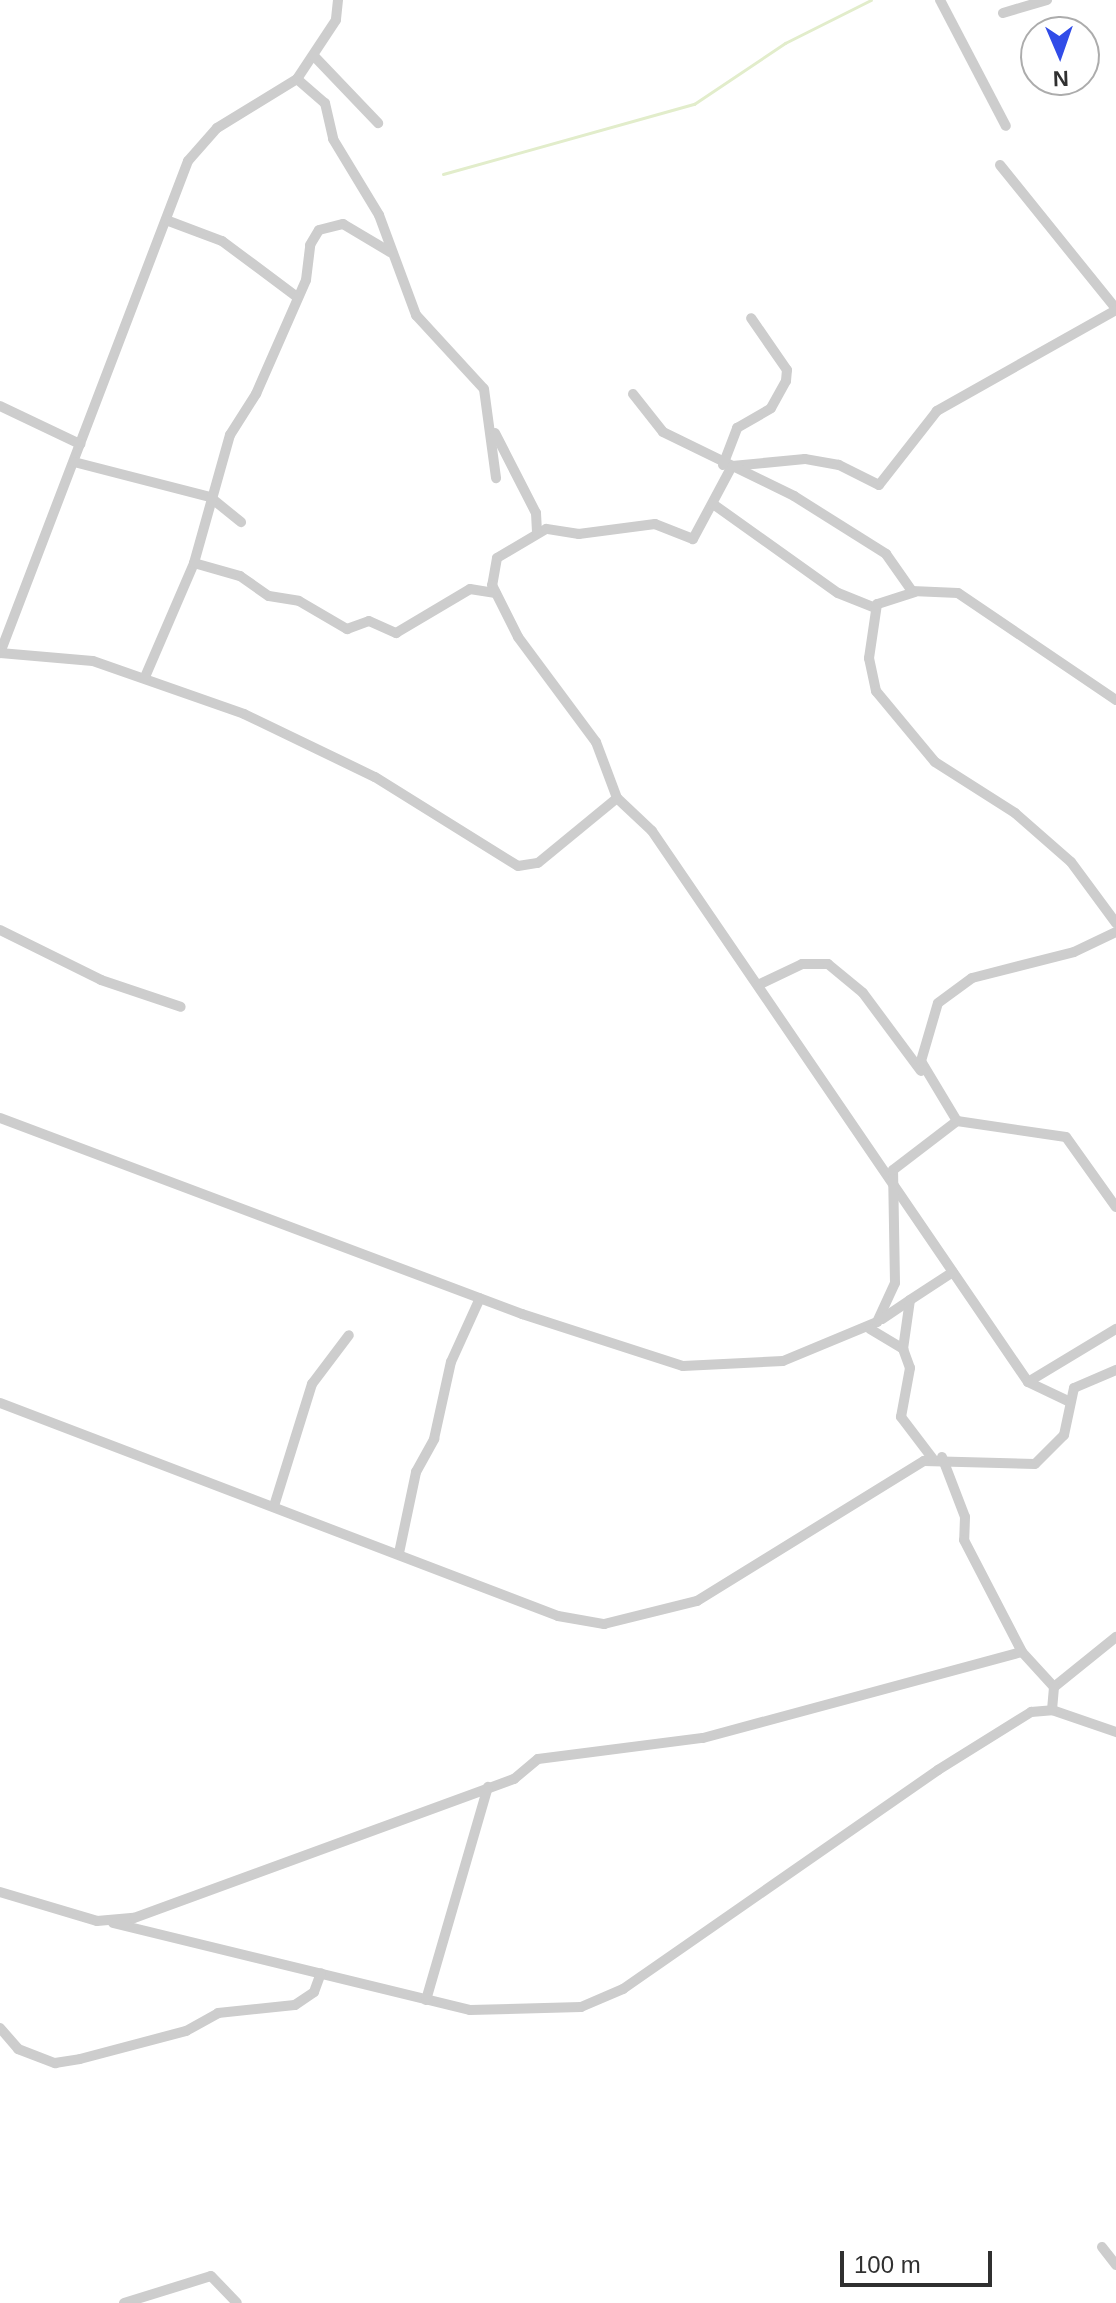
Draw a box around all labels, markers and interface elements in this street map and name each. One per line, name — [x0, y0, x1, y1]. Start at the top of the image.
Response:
north arrow — [1020, 16, 1100, 96]
text: N — [1052, 66, 1069, 91]
scale bar — [844, 2235, 996, 2285]
text: 100 m — [854, 2251, 921, 2278]

